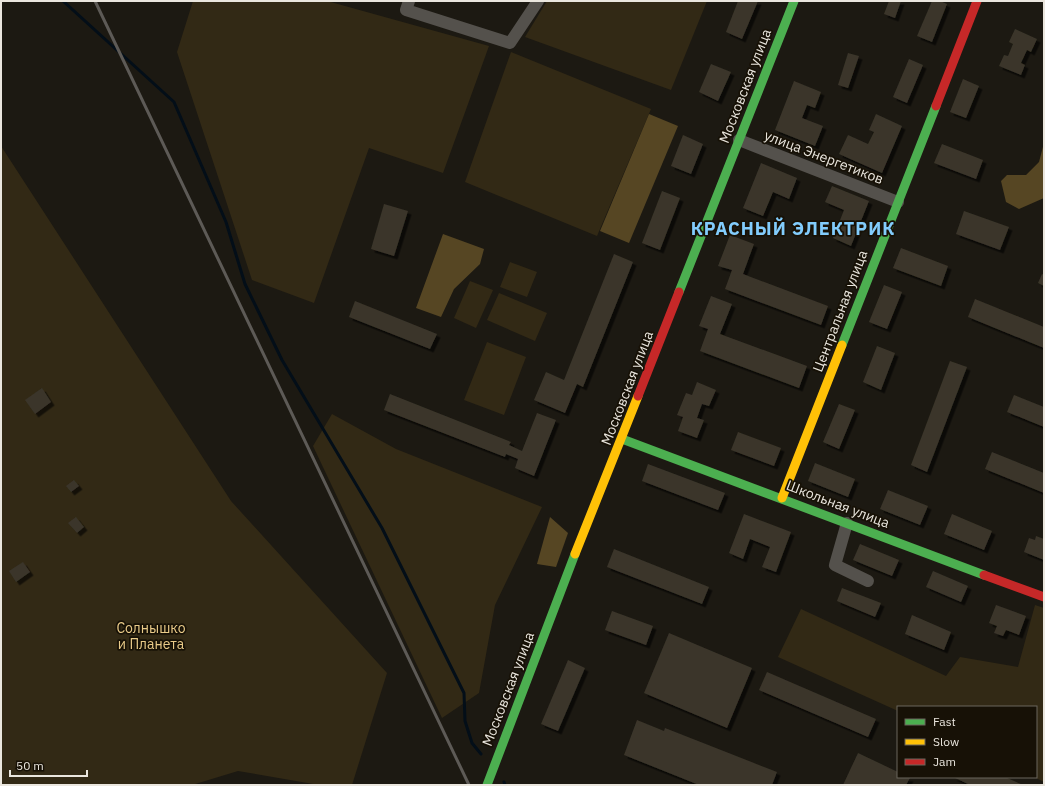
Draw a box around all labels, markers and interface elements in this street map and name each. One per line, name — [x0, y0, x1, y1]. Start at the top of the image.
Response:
street label: Московская улица — [715, 26, 775, 146]
street label: улица Энергетиков — [762, 126, 886, 188]
district label: КРАСНЫЙ ЭЛЕКТРИК — [691, 217, 895, 240]
street label: Центральная улица — [809, 247, 872, 374]
street label: Московская улица — [597, 328, 657, 448]
street label: Школьная улица — [784, 476, 893, 532]
park label: Солнышко и Планета — [116, 619, 186, 653]
street label: Московская улица — [478, 629, 538, 749]
legend — [897, 706, 1037, 778]
text: Fast — [933, 714, 956, 729]
text: Slow — [933, 734, 959, 749]
scale bar — [10, 752, 87, 778]
text: Jam — [933, 754, 956, 769]
text: 50 m — [16, 758, 44, 773]

